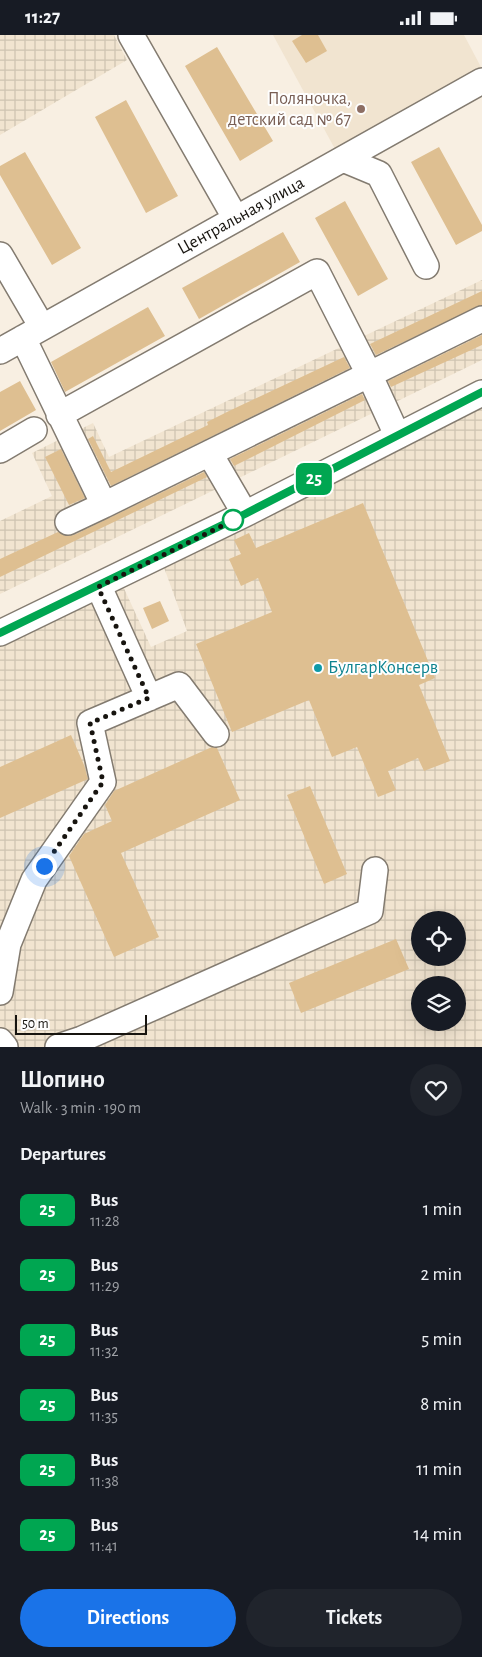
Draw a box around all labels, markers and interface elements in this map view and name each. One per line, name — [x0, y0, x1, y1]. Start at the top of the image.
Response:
text: 11:27 — [25, 8, 60, 27]
place label: Поляночка, детский сад № 67 — [228, 90, 351, 129]
marker: Поляночка, детский сад № 67 — [355, 103, 367, 115]
street label: Центральная улица — [175, 174, 307, 258]
line badge: 25 — [292, 463, 336, 495]
text: 25 — [306, 470, 322, 488]
unlabelled marker — [222, 509, 244, 531]
place label: БулгарКонсерв — [328, 659, 438, 677]
marker: БулгарКонсерв — [312, 662, 324, 674]
your location — [32, 854, 57, 879]
map controls — [411, 911, 466, 1031]
button: locate — [411, 911, 466, 966]
button: layers — [411, 976, 466, 1031]
scale bar — [15, 1012, 148, 1035]
text: 50 m — [22, 1017, 49, 1031]
button: heart — [410, 1064, 462, 1116]
text: Шопино — [20, 1068, 105, 1092]
text: Walk · 3 min · 190 m — [20, 1100, 141, 1116]
text: Departures — [20, 1145, 106, 1164]
text: Bus — [90, 1191, 118, 1210]
text: 1 min — [423, 1200, 462, 1219]
text: 25 — [39, 1201, 56, 1219]
text: 11:28 — [90, 1213, 120, 1229]
text: Bus — [90, 1256, 118, 1275]
text: 2 min — [421, 1265, 462, 1284]
text: 25 — [39, 1266, 56, 1284]
text: 11:29 — [90, 1278, 119, 1294]
text: Bus — [90, 1321, 118, 1340]
text: 5 min — [421, 1330, 462, 1349]
text: 25 — [39, 1331, 56, 1349]
text: 11:32 — [90, 1343, 119, 1359]
text: Bus — [90, 1386, 118, 1405]
text: 8 min — [420, 1395, 462, 1414]
text: 25 — [39, 1396, 56, 1414]
text: 11:35 — [90, 1408, 118, 1424]
text: Bus — [90, 1451, 118, 1470]
text: 11 min — [416, 1460, 462, 1479]
text: 25 — [39, 1461, 56, 1479]
text: 11:38 — [90, 1473, 119, 1489]
text: Bus — [90, 1516, 118, 1535]
text: 14 min — [414, 1525, 462, 1544]
text: 25 — [39, 1526, 56, 1544]
text: 11:41 — [90, 1538, 118, 1554]
button: Directions — [20, 1589, 236, 1647]
button: Tickets — [246, 1589, 462, 1647]

